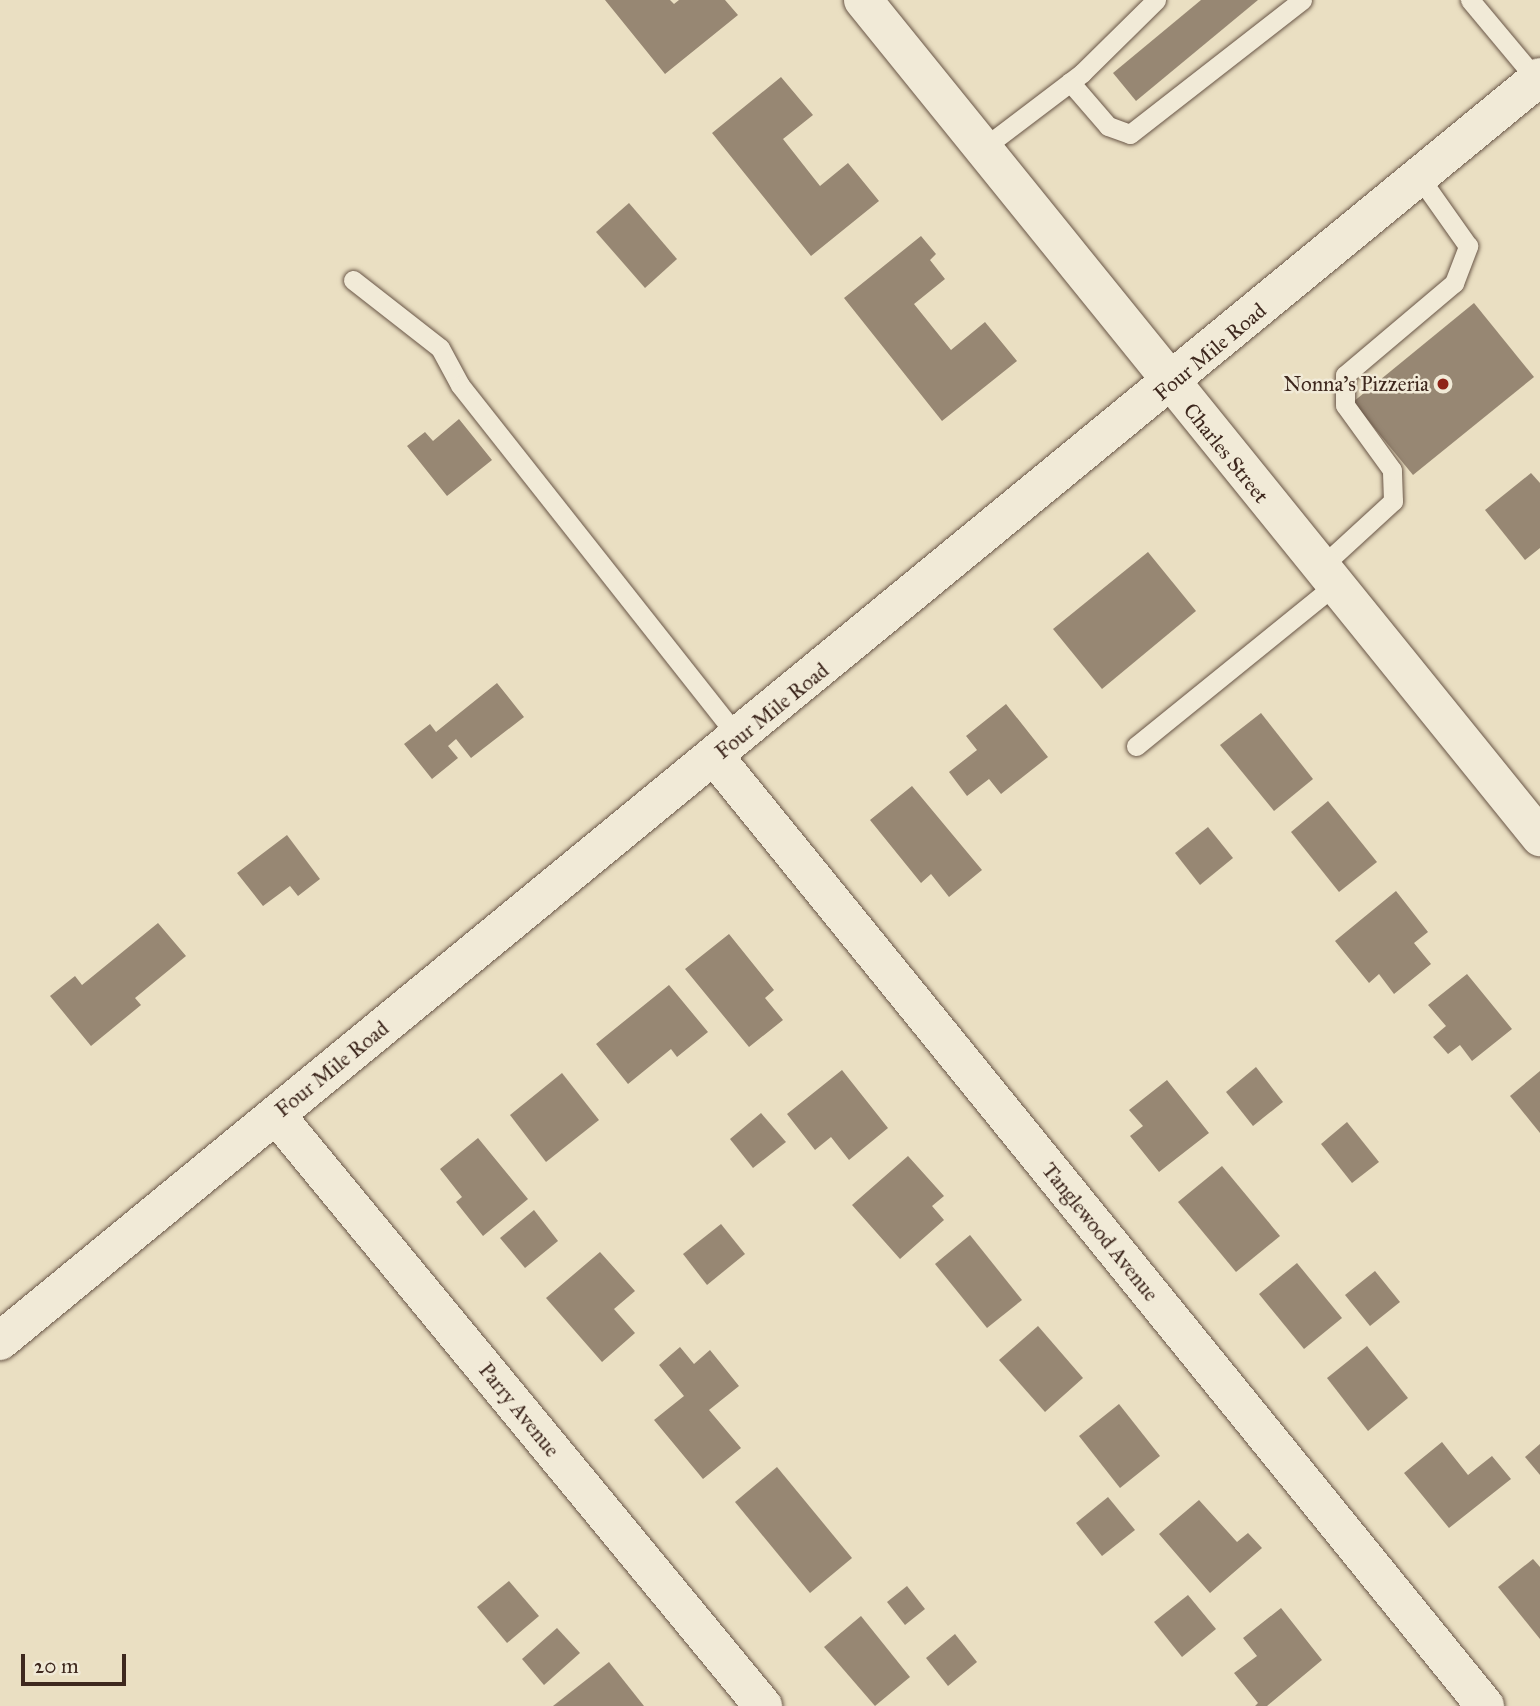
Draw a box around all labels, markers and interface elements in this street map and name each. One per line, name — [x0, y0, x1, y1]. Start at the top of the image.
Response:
street label: Four Mile Road — [1149, 298, 1271, 406]
place label: Nonna's Pizzeria — [1283, 371, 1429, 397]
marker: Nonna's Pizzeria — [1435, 376, 1451, 392]
street label: Charles Street — [1178, 398, 1274, 508]
street label: Four Mile Road — [710, 658, 834, 764]
street label: Four Mile Road — [270, 1016, 394, 1122]
street label: Tanglewood Avenue — [1036, 1158, 1164, 1306]
street label: Parry Avenue — [473, 1358, 565, 1462]
scale bar — [24, 1640, 130, 1684]
text: 20 m — [34, 1653, 79, 1679]

